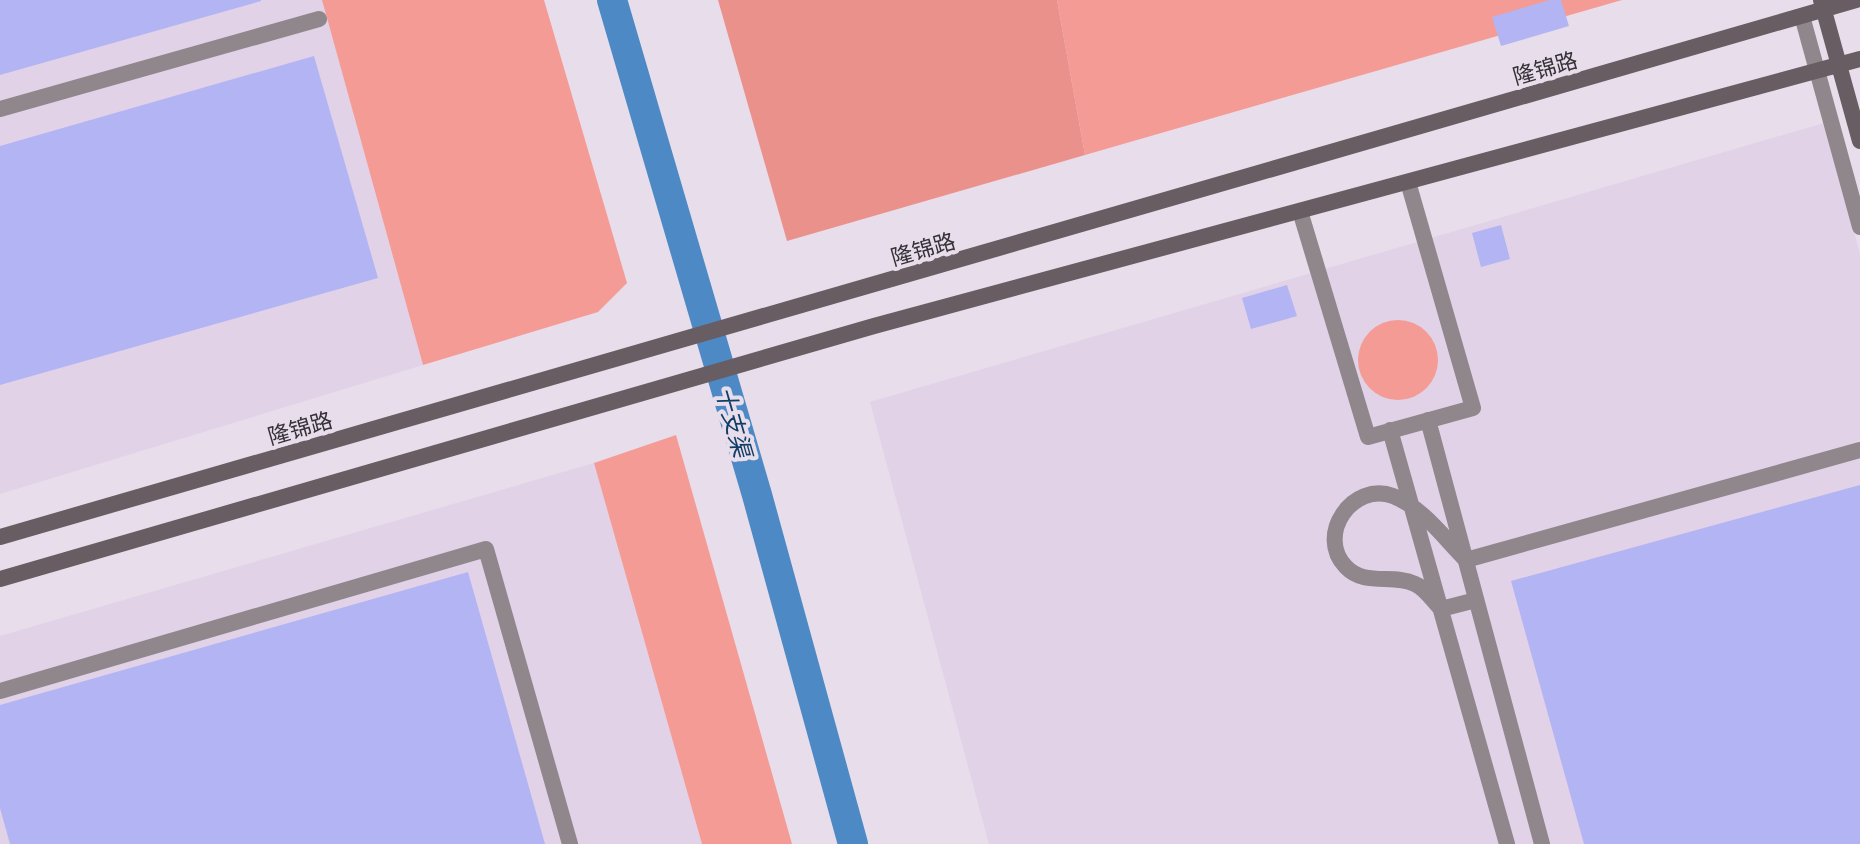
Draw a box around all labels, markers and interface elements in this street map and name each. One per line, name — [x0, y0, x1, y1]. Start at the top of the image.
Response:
street label: 隆锦路 — [1510, 46, 1581, 91]
street label: 隆锦路 — [888, 227, 959, 272]
water label: 十支渠 — [710, 384, 757, 463]
street label: 隆锦路 — [265, 406, 336, 451]

